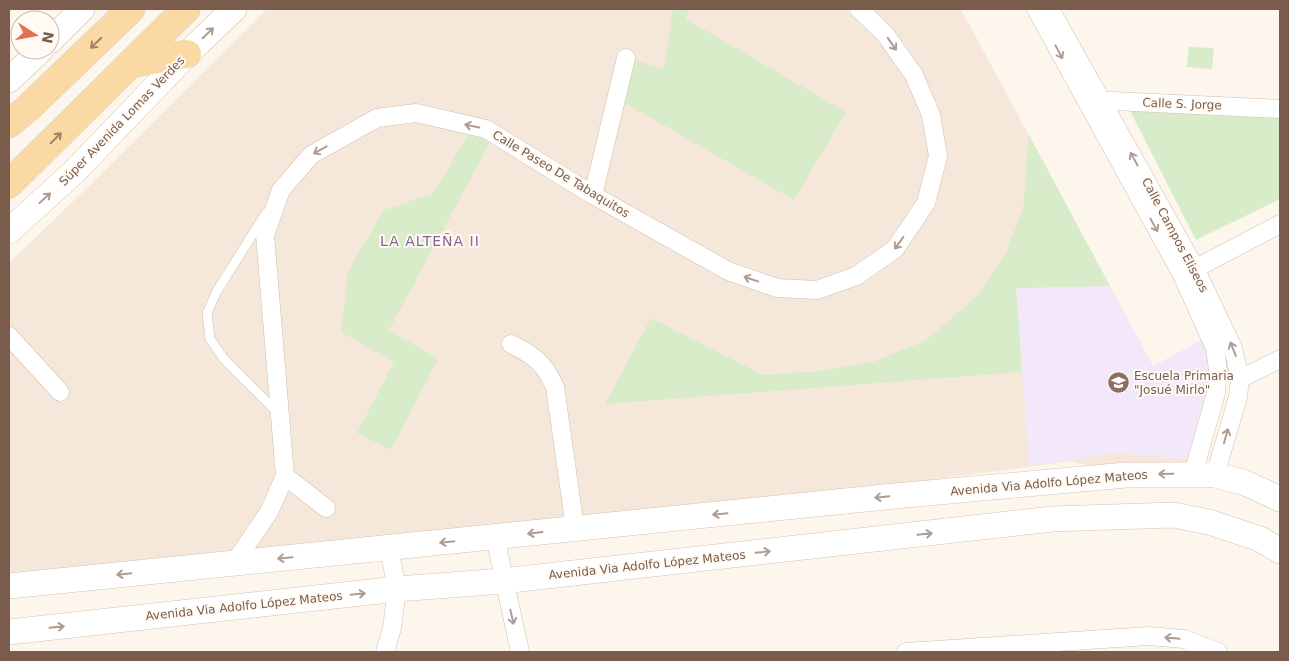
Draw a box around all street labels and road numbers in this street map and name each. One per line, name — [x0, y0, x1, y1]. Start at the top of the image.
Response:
street label: Súper Avenida Lomas Verdes — [56, 53, 188, 189]
street label: Calle S. Jorge — [1142, 96, 1222, 112]
street label: Calle Paseo De Tabaquitos — [490, 127, 632, 221]
street label: Calle Campos Eliseos — [1139, 175, 1211, 295]
street label: Avenida Via Adolfo López Mateos — [950, 467, 1148, 499]
street label: Avenida Via Adolfo López Mateos — [548, 548, 746, 582]
street label: Avenida Via Adolfo López Mateos — [145, 589, 343, 623]

